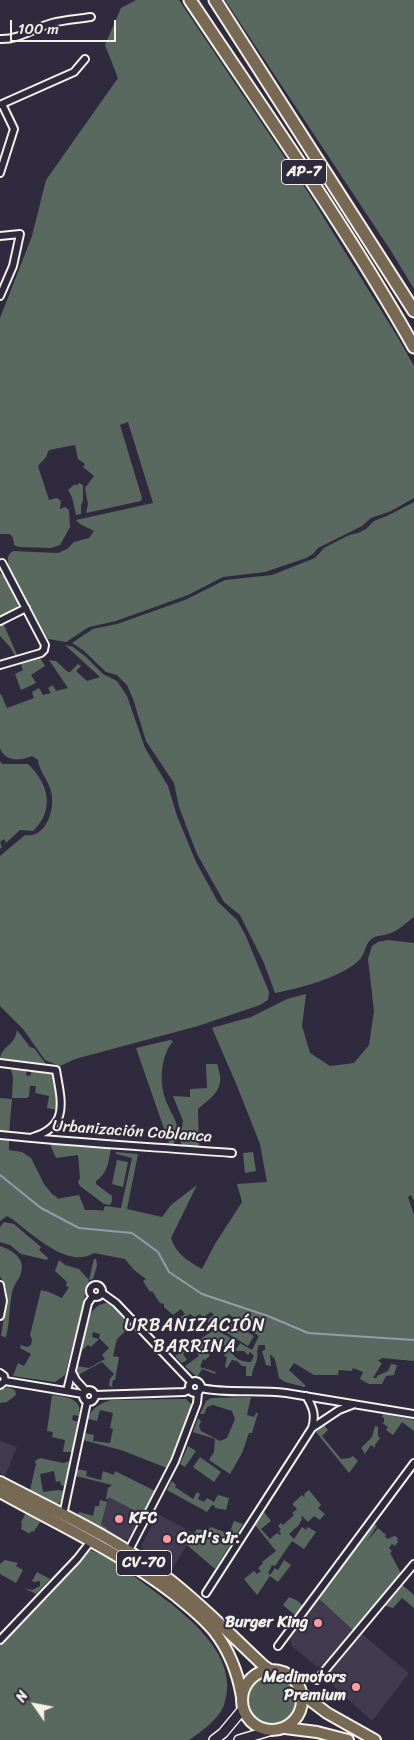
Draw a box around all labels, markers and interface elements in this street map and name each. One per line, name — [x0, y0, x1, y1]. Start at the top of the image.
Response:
scale bar — [12, 10, 119, 42]
text: 100 m — [18, 16, 59, 42]
road number: AP-7 — [282, 160, 326, 184]
street label: Urbanización Coblanca — [52, 1117, 212, 1147]
district label: URBANIZACIÓN BARRINA — [124, 1315, 266, 1358]
place label: KFC — [129, 1509, 157, 1529]
marker: KFC — [113, 1513, 125, 1525]
place label: Carl's Jr. — [177, 1529, 240, 1549]
marker: Carl's Jr. — [161, 1533, 173, 1545]
road number: CV-70 — [116, 1550, 172, 1576]
place label: Burger King — [225, 1613, 308, 1633]
marker: Burger King — [312, 1617, 324, 1629]
place label: Medimotors Premium — [263, 1668, 346, 1706]
north arrow — [10, 1680, 60, 1730]
marker: Medimotors Premium — [350, 1681, 362, 1693]
text: N — [9, 1686, 35, 1707]

